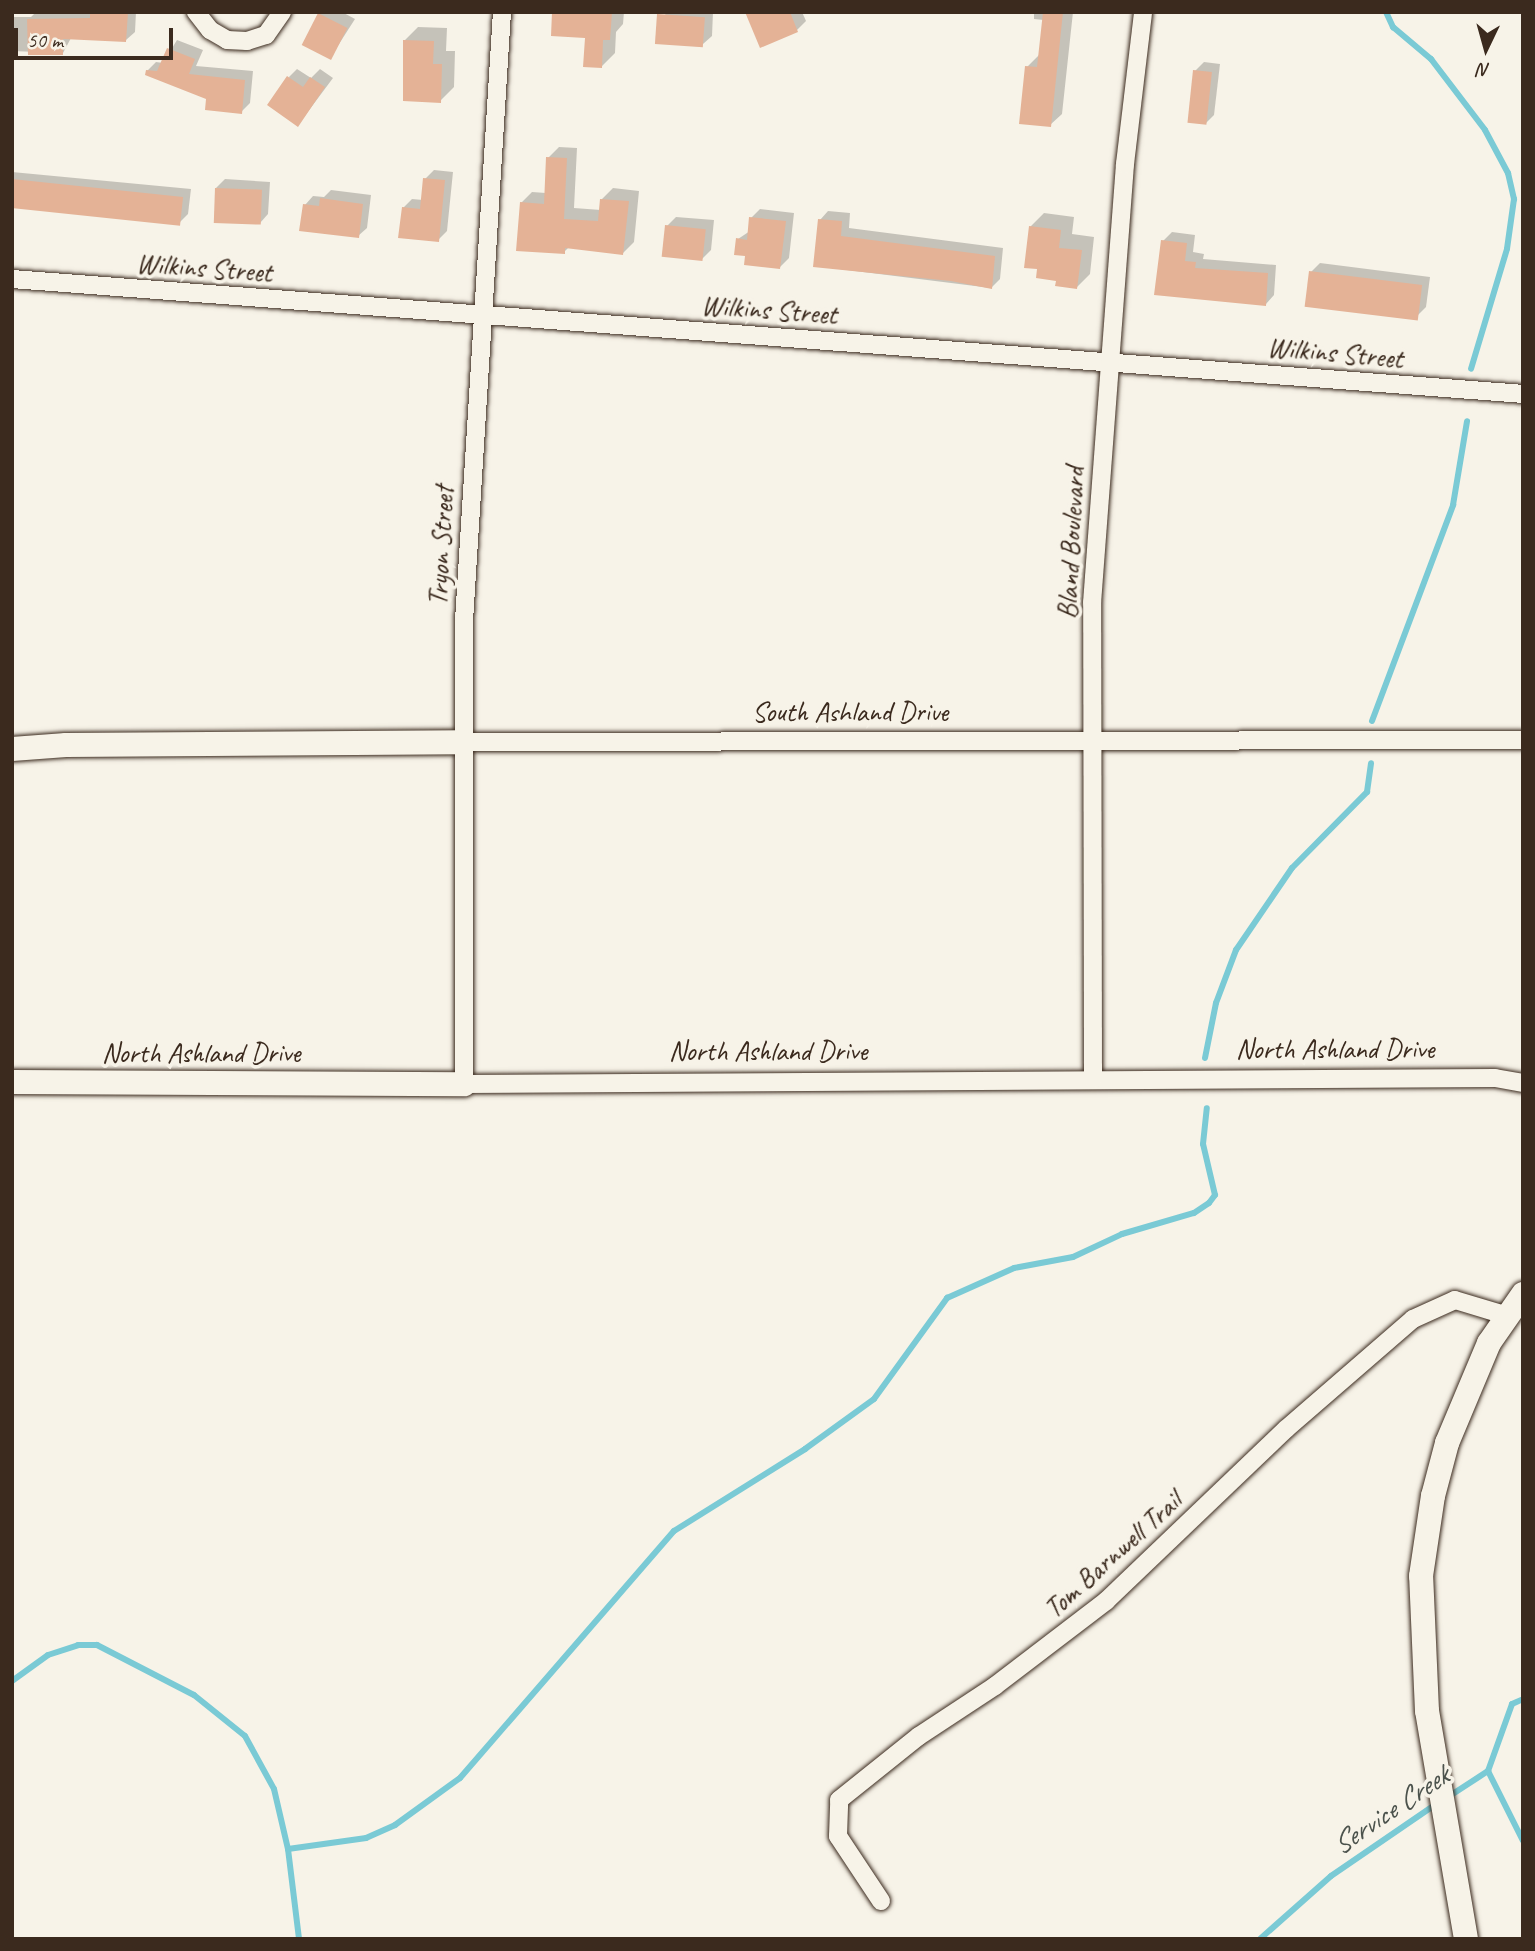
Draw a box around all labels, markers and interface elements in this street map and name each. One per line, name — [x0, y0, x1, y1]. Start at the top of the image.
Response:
scale bar — [18, 14, 177, 58]
north arrow — [1451, 14, 1521, 84]
text: 50 m — [27, 27, 63, 53]
text: N — [1477, 57, 1491, 82]
street label: Wilkins Street — [135, 246, 273, 290]
street label: Wilkins Street — [700, 288, 838, 332]
street label: Wilkins Street — [1266, 330, 1404, 376]
street label: Bland Boulevard — [1050, 466, 1092, 620]
street label: Tryon Street — [421, 485, 461, 607]
street label: South Ashland Drive — [752, 695, 948, 729]
street label: North Ashland Drive — [1235, 1032, 1435, 1066]
street label: North Ashland Drive — [668, 1034, 868, 1068]
street label: North Ashland Drive — [101, 1036, 301, 1070]
street label: Tom Barnwell Trail — [1037, 1484, 1189, 1626]
water label: Service Creek — [1325, 1758, 1455, 1862]

